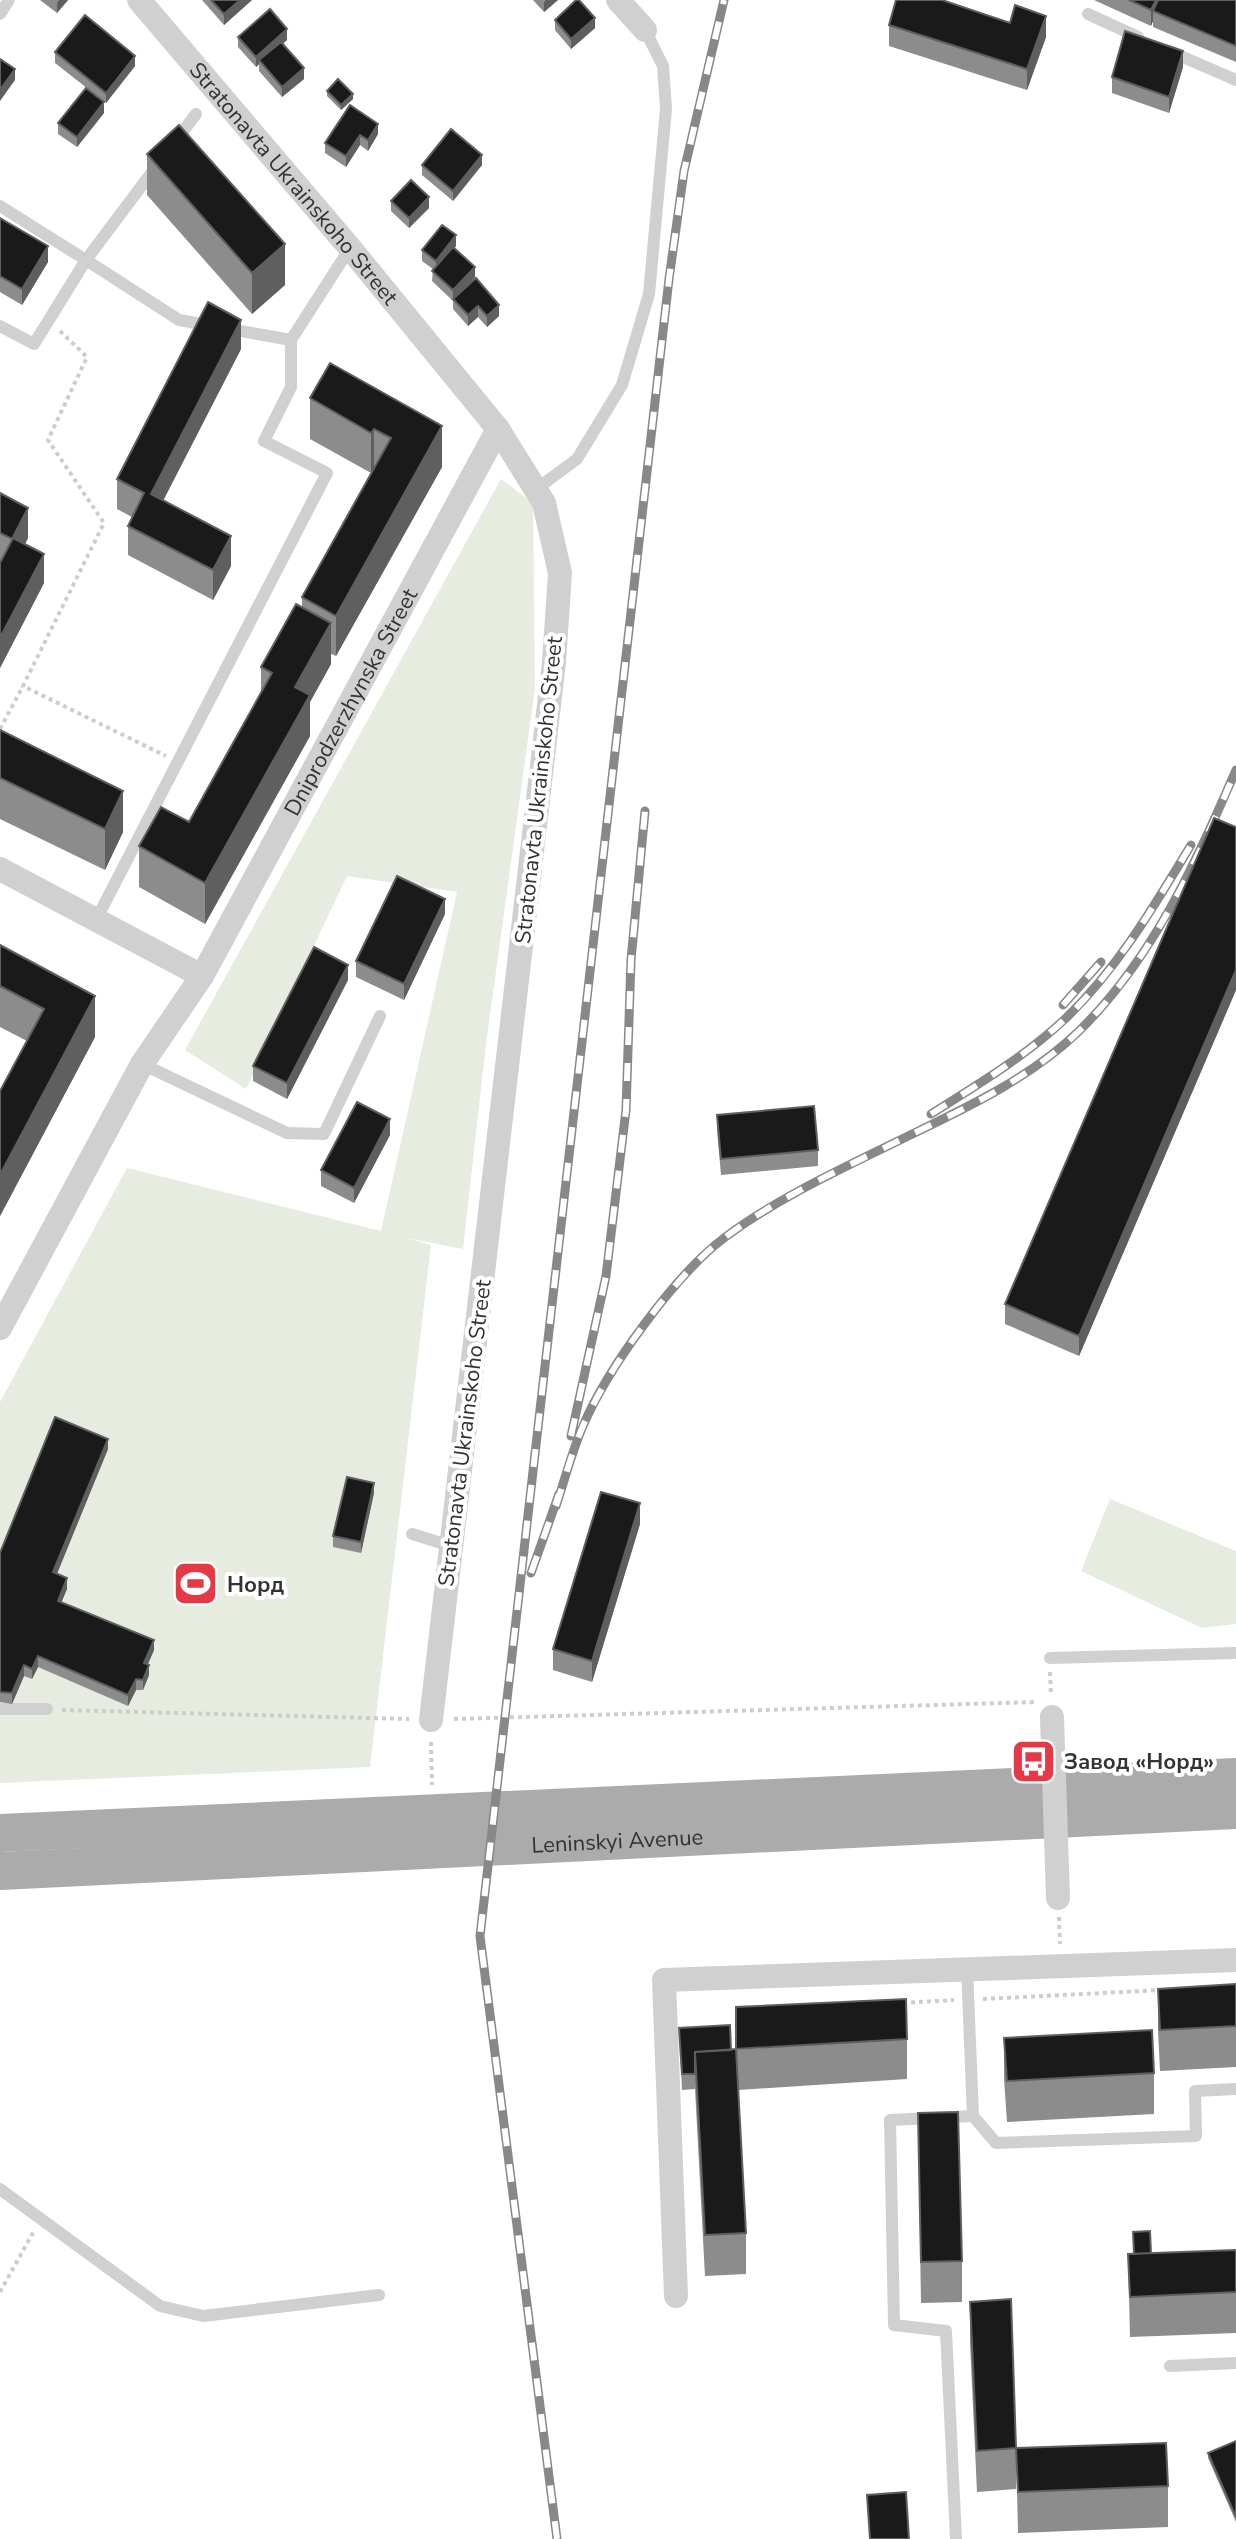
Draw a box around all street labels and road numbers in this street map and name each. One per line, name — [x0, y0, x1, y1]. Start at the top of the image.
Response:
street label: Stratonavta Ukrainskoho Street — [182, 56, 405, 312]
street label: Dniprodzerzhynska Street — [277, 583, 425, 821]
street label: Stratonavta Ukrainskoho Street — [508, 635, 570, 945]
street label: Stratonavta Ukrainskoho Street — [431, 1278, 499, 1588]
street label: Leninskyi Avenue — [531, 1822, 704, 1861]

